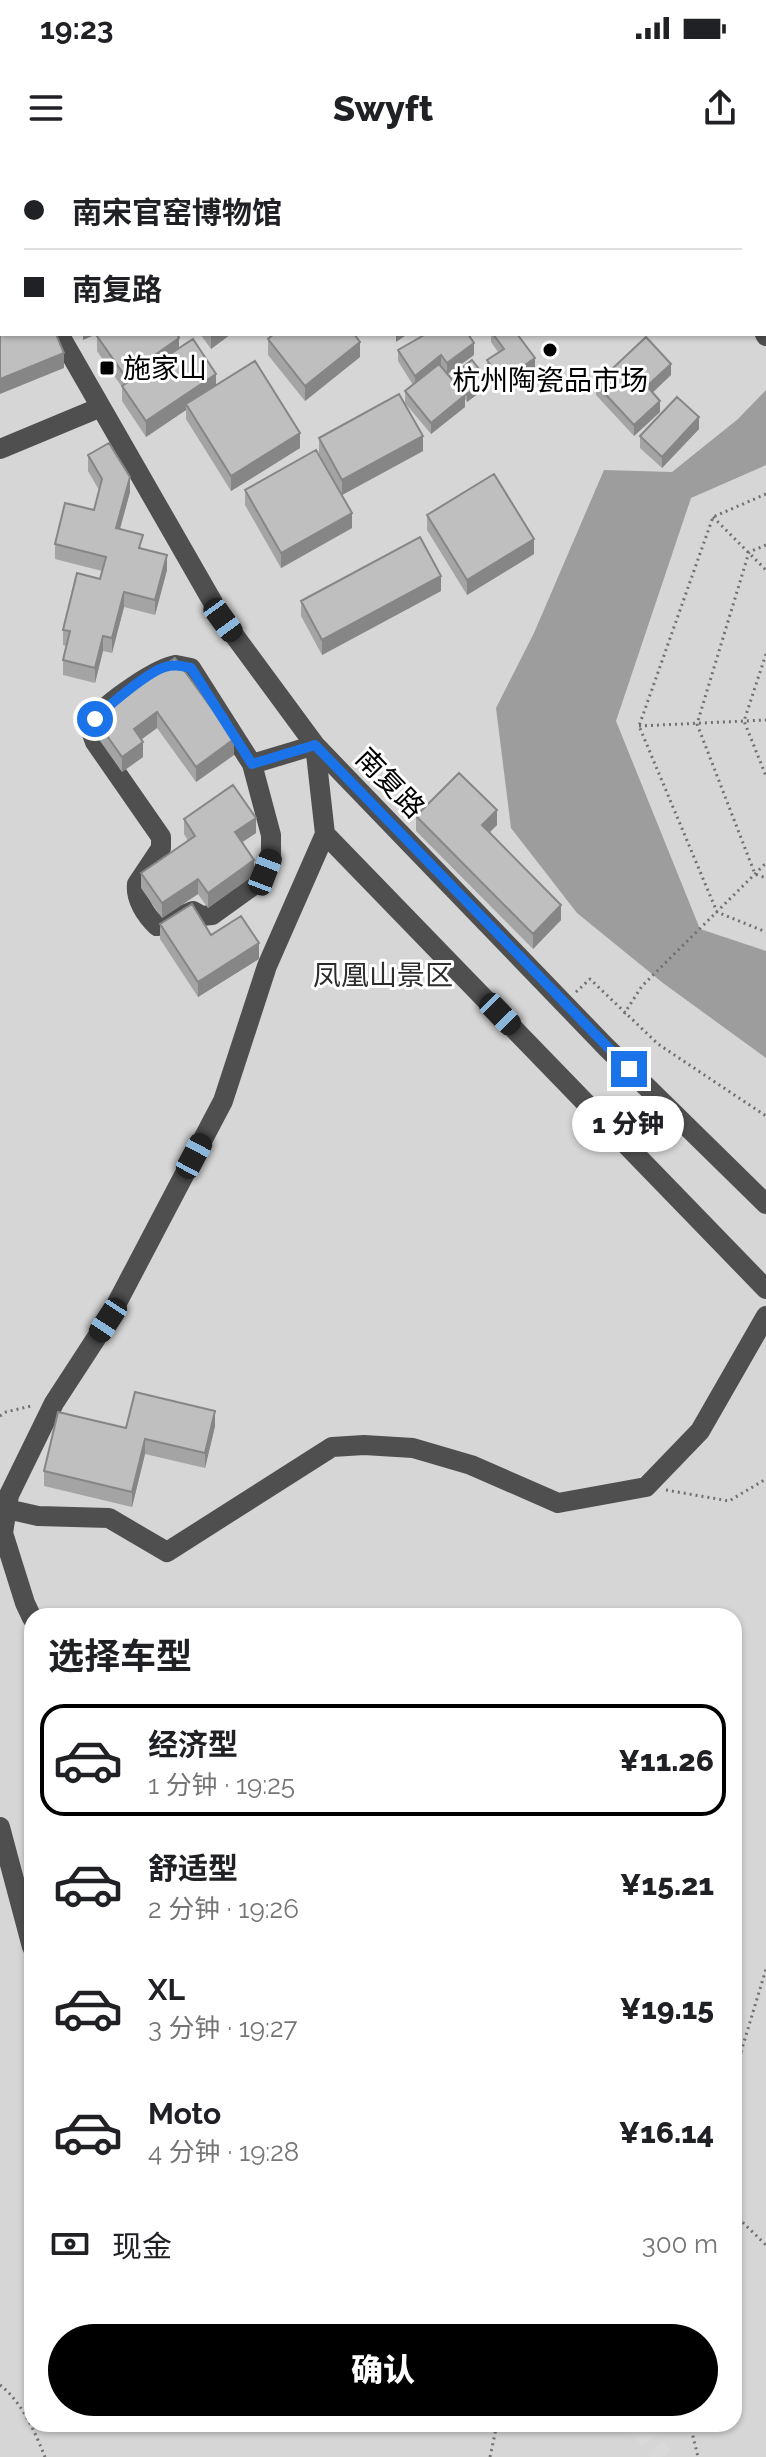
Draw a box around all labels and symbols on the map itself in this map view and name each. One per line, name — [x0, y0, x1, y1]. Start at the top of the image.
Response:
marker: 杭州陶瓷品市场 — [541, 341, 559, 359]
place label: 施家山 — [123, 352, 207, 385]
marker: 施家山 — [98, 359, 116, 377]
place label: 杭州陶瓷品市场 — [452, 364, 648, 397]
car — [199, 594, 247, 646]
route start — [77, 701, 113, 737]
street label: 南复路 — [349, 741, 431, 825]
car — [245, 845, 285, 899]
park label: 凤凰山景区 — [313, 959, 453, 992]
car — [475, 988, 525, 1040]
route end — [611, 1051, 647, 1087]
callout: 1 分钟 — [573, 1097, 685, 1153]
car — [172, 1129, 216, 1183]
car — [85, 1293, 131, 1347]

